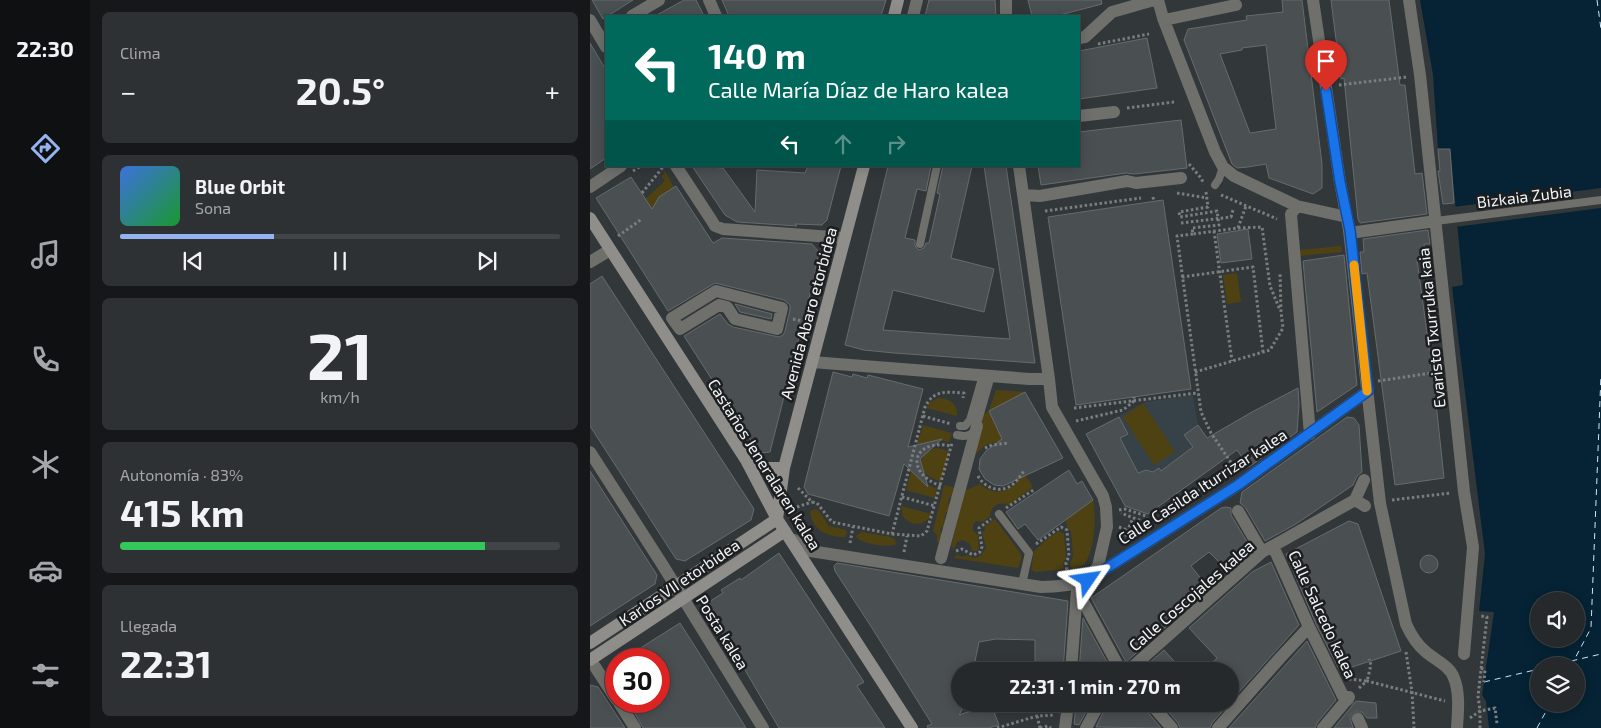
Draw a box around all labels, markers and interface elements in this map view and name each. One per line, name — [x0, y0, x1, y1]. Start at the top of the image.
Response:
text: 140 m — [708, 34, 806, 76]
text: 22:30 — [16, 35, 74, 61]
icon: left — [625, 35, 690, 100]
pin — [1305, 40, 1347, 91]
text: Clima — [120, 43, 161, 62]
icon: arrive — [1312, 47, 1340, 75]
text: 20.5° — [296, 67, 385, 113]
text: − — [120, 74, 136, 108]
text: + — [545, 74, 560, 108]
text: Calle María Díaz de Haro kalea — [708, 76, 1009, 102]
icon: left — [776, 130, 804, 158]
icon: ahead — [829, 130, 857, 158]
icon: right — [882, 130, 910, 158]
icon: directions — [28, 131, 63, 166]
text: Blue Orbit — [195, 175, 285, 198]
street label: Bizkaia Zubia — [1476, 181, 1572, 211]
text: Sona — [195, 198, 231, 217]
street label: Avenida Abaro etorbidea — [776, 225, 840, 401]
icon: music — [28, 237, 63, 272]
icon: previous — [179, 247, 207, 275]
icon: pause — [326, 247, 354, 275]
icon: next — [473, 247, 501, 275]
street label: Evaristo Txurruka kaia — [1413, 247, 1449, 409]
text: 21 — [307, 315, 373, 393]
icon: phone — [28, 342, 63, 377]
street label: Castaños Jeneralaren kalea — [704, 375, 826, 553]
text: km/h — [320, 387, 360, 406]
street label: Calle Casilda Iturrizar kalea — [1114, 424, 1290, 548]
icon: climate — [28, 447, 63, 482]
text: Autonomía · 83% — [120, 465, 243, 484]
text: 415 km — [120, 489, 245, 535]
street label: Karlos VII etorbidea — [615, 535, 743, 629]
street label: Calle Coscojales kalea — [1125, 535, 1258, 655]
street label: Calle Salcedo kalea — [1285, 547, 1361, 681]
icon: car — [28, 553, 63, 588]
position arrow — [1061, 553, 1113, 605]
street label: Posta kalea — [693, 591, 753, 673]
map controls — [1530, 592, 1585, 712]
button: sound — [1530, 592, 1585, 647]
text: Llegada — [120, 616, 177, 635]
text: 22:31 — [120, 640, 212, 686]
speed limit sign: 30 — [605, 648, 670, 713]
button: layers — [1530, 657, 1585, 712]
icon: filters — [28, 658, 63, 693]
text: 22:31 · 1 min · 270 m — [1009, 675, 1181, 698]

